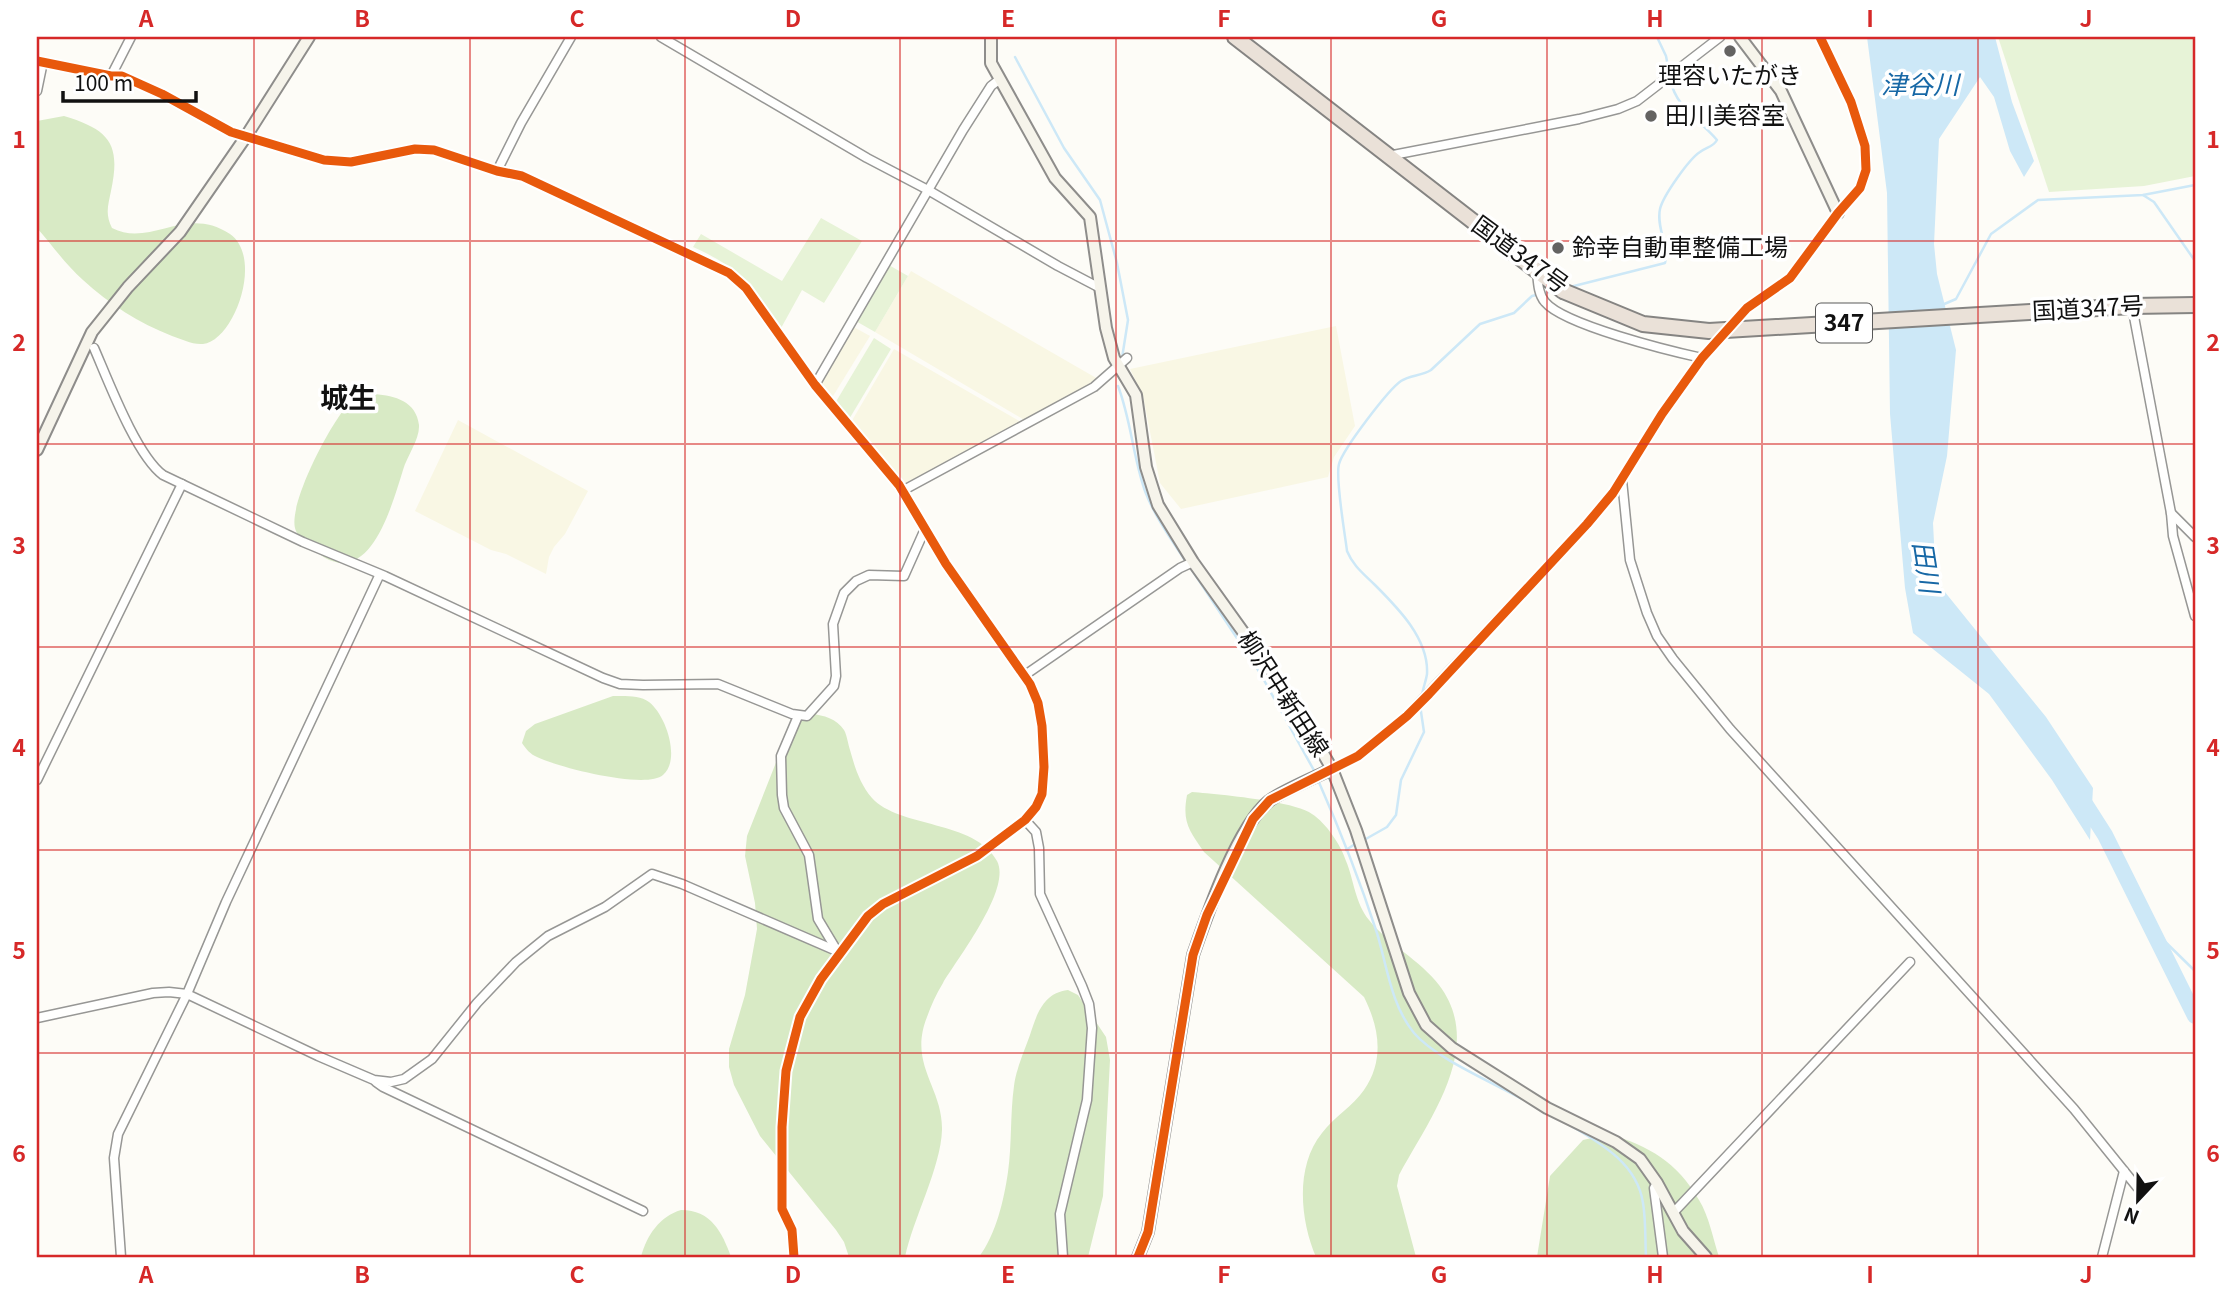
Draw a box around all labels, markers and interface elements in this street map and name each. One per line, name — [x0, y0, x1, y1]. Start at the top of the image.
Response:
text: A — [138, 0, 154, 34]
text: B — [354, 0, 370, 34]
text: C — [569, 0, 585, 34]
text: D — [785, 0, 801, 34]
text: E — [1001, 0, 1015, 34]
text: F — [1217, 0, 1231, 34]
text: G — [1431, 0, 1447, 34]
text: H — [1646, 0, 1664, 34]
text: I — [1866, 0, 1874, 34]
text: J — [2079, 0, 2093, 34]
marker: 理容いたがき — [1722, 43, 1738, 59]
place label: 理容いたがき — [1658, 56, 1802, 91]
scale bar — [63, 60, 196, 104]
water label: 津谷川 — [1881, 64, 1962, 101]
text: 100 m — [74, 67, 133, 97]
place label: 田川美容室 — [1665, 96, 1785, 131]
marker: 田川美容室 — [1643, 108, 1659, 124]
text: 1 — [12, 121, 26, 155]
text: 1 — [2206, 121, 2220, 155]
street label: 国道347号 — [1466, 206, 1577, 300]
place label: 鈴幸自動車整備工場 — [1572, 228, 1788, 263]
marker: 鈴幸自動車整備工場 — [1550, 240, 1566, 256]
street label: 国道347号 — [2031, 286, 2145, 327]
road number: 347 — [1816, 304, 1872, 342]
text: 2 — [12, 324, 26, 358]
text: 2 — [2206, 324, 2220, 358]
district label: 城生 — [320, 376, 376, 416]
text: 3 — [12, 527, 26, 561]
text: 3 — [2206, 527, 2220, 561]
water label: 田川 — [1906, 538, 1951, 598]
street label: 柳沢中新田線 — [1231, 623, 1339, 763]
text: 4 — [12, 729, 26, 763]
text: 4 — [2206, 729, 2220, 763]
text: 5 — [12, 932, 26, 966]
text: 5 — [2206, 932, 2220, 966]
text: 6 — [12, 1135, 26, 1169]
text: 6 — [2206, 1135, 2220, 1169]
north arrow — [2102, 1164, 2172, 1234]
text: N — [2119, 1202, 2143, 1232]
text: A — [138, 1256, 154, 1290]
text: B — [354, 1256, 370, 1290]
text: C — [569, 1256, 585, 1290]
text: D — [785, 1256, 801, 1290]
text: E — [1001, 1256, 1015, 1290]
text: F — [1217, 1256, 1231, 1290]
text: G — [1431, 1256, 1447, 1290]
text: H — [1646, 1256, 1664, 1290]
text: I — [1866, 1256, 1874, 1290]
text: J — [2079, 1256, 2093, 1290]

